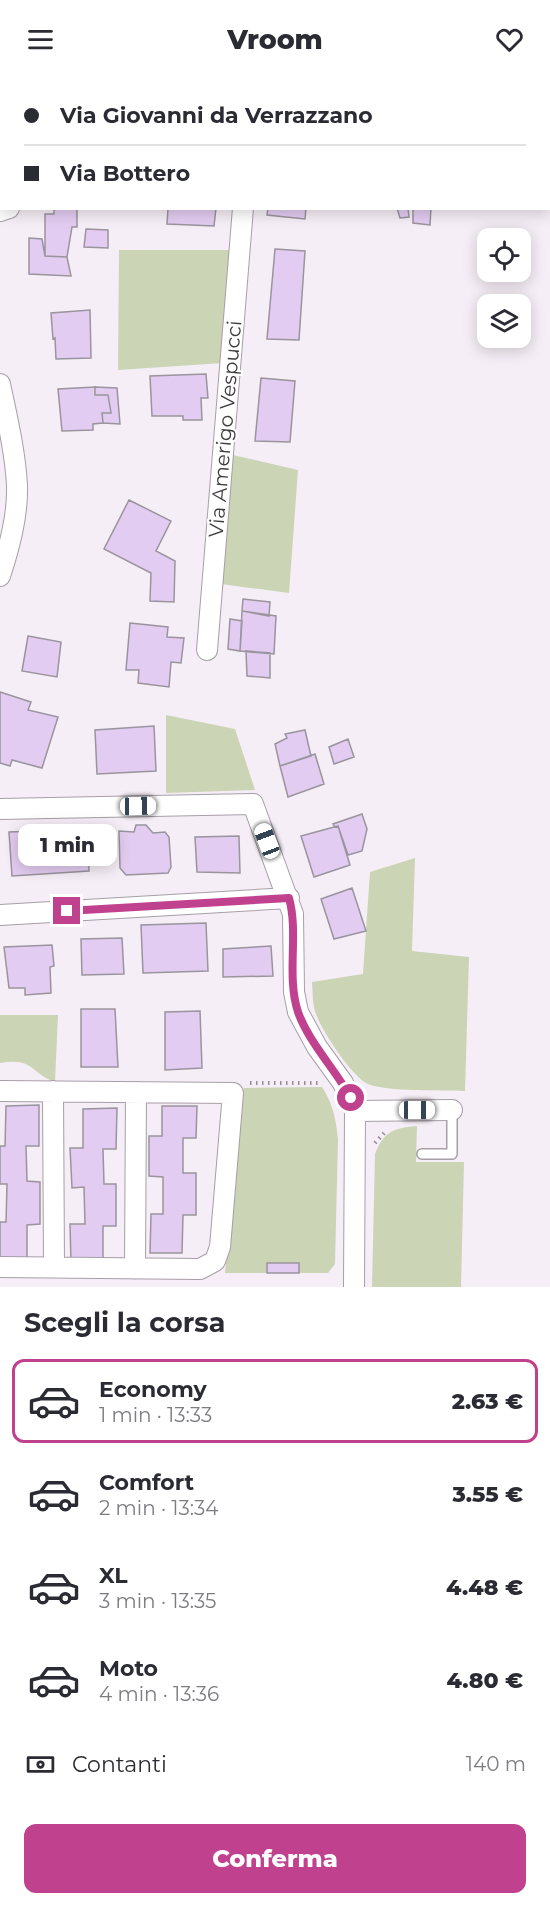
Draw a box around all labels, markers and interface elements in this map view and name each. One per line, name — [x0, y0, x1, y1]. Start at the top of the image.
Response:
icon: menu — [24, 23, 57, 56]
text: Vroom — [227, 23, 323, 56]
icon: heart — [493, 23, 526, 56]
text: Via Giovanni da Verrazzano — [60, 102, 373, 129]
text: Via Bottero — [60, 160, 190, 187]
map controls — [477, 228, 531, 348]
button: locate — [477, 228, 531, 282]
button: layers — [477, 294, 531, 348]
street label: Via Amerigo Vespucci — [204, 320, 246, 538]
car — [120, 797, 156, 815]
car — [252, 821, 282, 861]
callout: 1 min — [17, 824, 116, 866]
text: 1 min — [40, 833, 95, 857]
route end — [53, 897, 80, 924]
route start — [337, 1084, 364, 1111]
car — [399, 1101, 435, 1119]
text: Scegli la corsa — [24, 1306, 225, 1339]
icon: car — [27, 1374, 81, 1428]
text: Economy — [99, 1376, 207, 1403]
text: 2.63 € — [452, 1388, 523, 1415]
text: 1 min · 13:33 — [99, 1403, 212, 1427]
icon: car — [27, 1467, 81, 1521]
text: Comfort — [99, 1469, 194, 1496]
text: 3.55 € — [452, 1481, 523, 1508]
text: 2 min · 13:34 — [99, 1496, 218, 1520]
icon: car — [27, 1560, 81, 1614]
text: XL — [99, 1562, 128, 1589]
text: 4.48 € — [446, 1574, 523, 1601]
text: 3 min · 13:35 — [99, 1589, 216, 1613]
icon: car — [27, 1653, 81, 1707]
text: Moto — [99, 1655, 158, 1682]
text: 4.80 € — [447, 1667, 523, 1694]
text: 4 min · 13:36 — [99, 1682, 219, 1706]
icon: cash — [24, 1748, 57, 1781]
text: Contanti — [72, 1751, 167, 1778]
text: 140 m — [466, 1752, 526, 1776]
button: Conferma — [24, 1824, 526, 1893]

